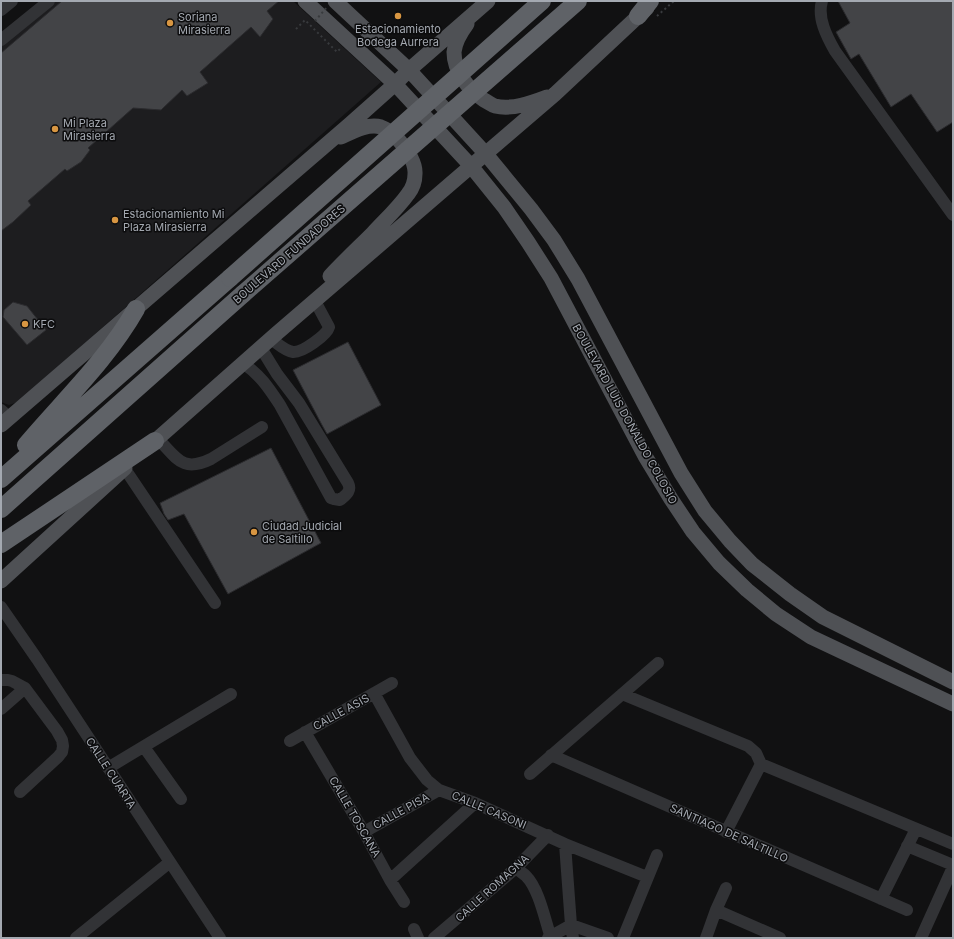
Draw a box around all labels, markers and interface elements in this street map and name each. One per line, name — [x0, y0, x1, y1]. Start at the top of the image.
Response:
place label: Soriana Mirasierra — [178, 10, 230, 37]
marker: Estacionamiento Bodega Aurrera — [393, 11, 403, 21]
marker: Soriana Mirasierra — [165, 18, 175, 28]
place label: Estacionamiento Bodega Aurrera — [355, 22, 441, 49]
place label: Mi Plaza Mirasierra — [63, 116, 115, 143]
marker: Mi Plaza Mirasierra — [50, 124, 60, 134]
street label: BOULEVARD FUNDADORES — [230, 201, 348, 307]
place label: Estacionamiento Mi Plaza Mirasierra — [123, 207, 224, 234]
marker: Estacionamiento Mi Plaza Mirasierra — [110, 215, 120, 225]
place label: KFC — [33, 317, 55, 331]
marker: KFC — [20, 319, 30, 329]
street label: BOULEVARD LUIS DONALDO COLOSIO — [569, 321, 681, 507]
place label: Ciudad Judicial de Saltillo — [262, 519, 342, 546]
marker: Ciudad Judicial de Saltillo — [249, 527, 259, 537]
street label: CALLE ASIS — [310, 691, 372, 733]
street label: CALLE CUARTA — [83, 735, 139, 812]
street label: CALLE TOSCANA — [326, 774, 384, 860]
street label: CALLE CASONI — [450, 788, 528, 832]
street label: CALLE PISA — [370, 790, 432, 832]
street label: SANTIAGO DE SALTILLO — [668, 801, 790, 865]
street label: CALLE ROMAGNA — [452, 851, 532, 925]

